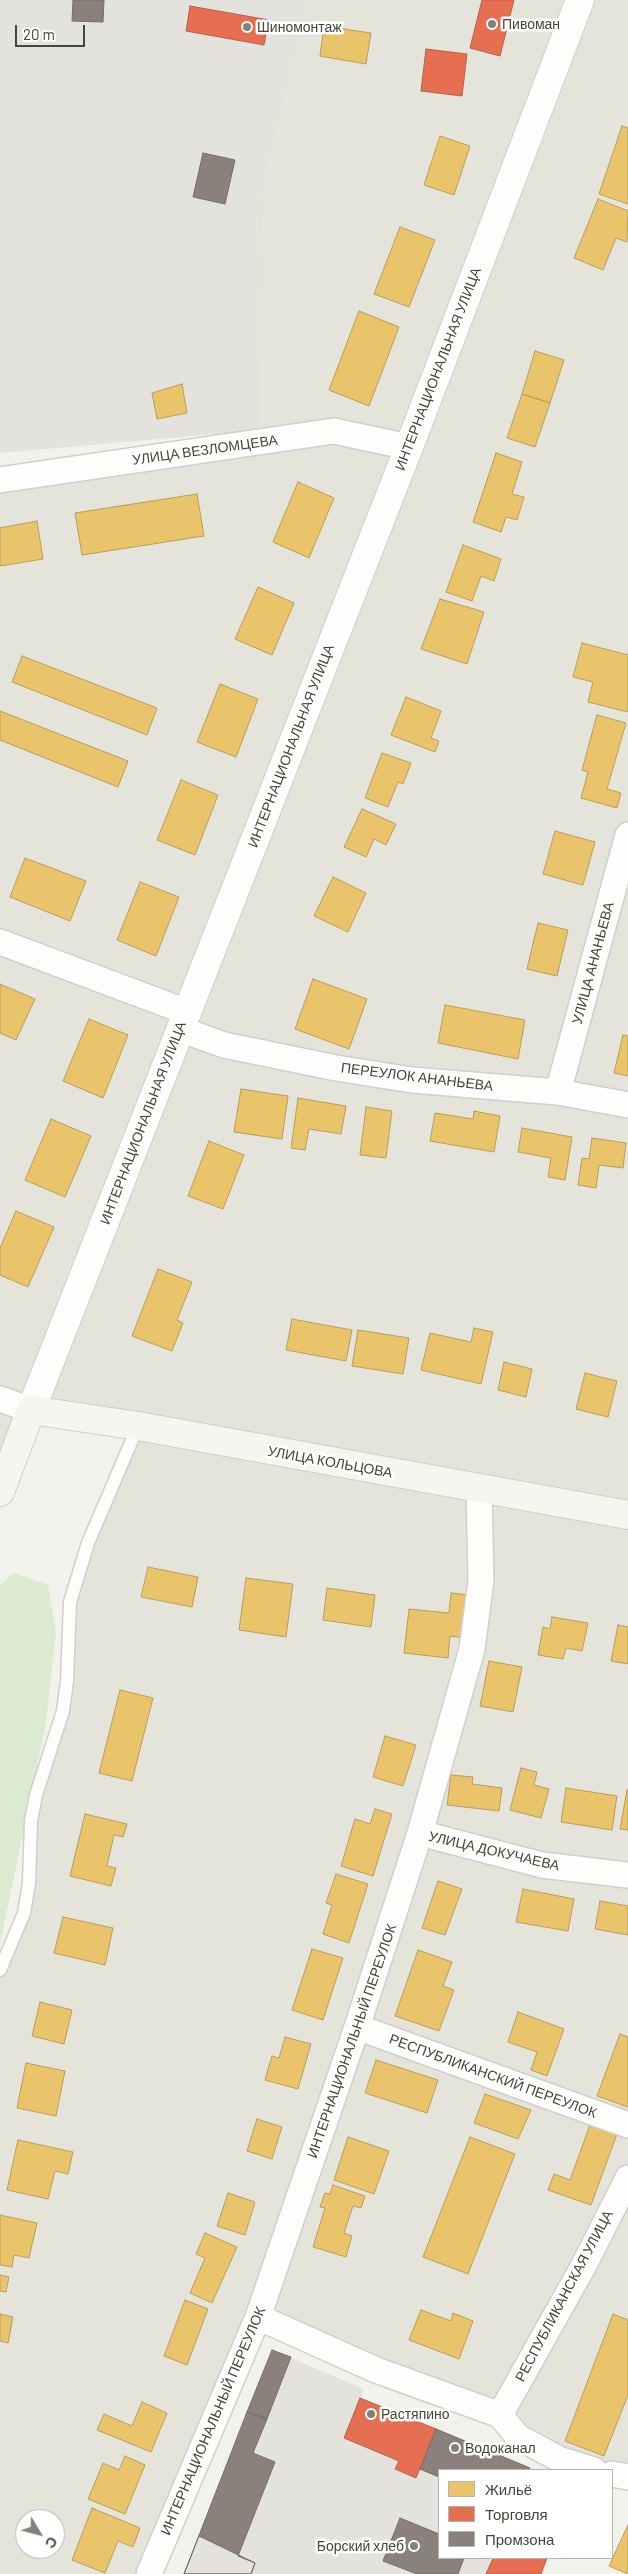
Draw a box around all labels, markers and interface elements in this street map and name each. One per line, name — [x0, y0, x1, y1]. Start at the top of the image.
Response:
scale bar — [18, 15, 88, 47]
place label: Пивоман — [502, 16, 560, 32]
marker: Пивоман — [486, 18, 498, 30]
place label: Шиномонтаж — [257, 19, 342, 35]
marker: Шиномонтаж — [241, 21, 253, 33]
text: 20 m — [23, 25, 55, 43]
street label: ИНТЕРНАЦИОНАЛЬНАЯ УЛИЦА — [391, 265, 485, 473]
street label: УЛИЦА ВЕЗЛОМЦЕВА — [131, 431, 279, 469]
street label: ИНТЕРНАЦИОНАЛЬНАЯ УЛИЦА — [244, 642, 338, 850]
street label: УЛИЦА АНАНЬЕВА — [569, 900, 617, 1026]
street label: ИНТЕРНАЦИОНАЛЬНАЯ УЛИЦА — [96, 1019, 190, 1227]
street label: ПЕРЕУЛОК АНАНЬЕВА — [340, 1059, 494, 1095]
street label: УЛИЦА КОЛЬЦОВА — [266, 1443, 394, 1481]
street label: УЛИЦА ДОКУЧАЕВА — [427, 1828, 561, 1874]
street label: ИНТЕРНАЦИОНАЛЬНЫЙ ПЕРЕУЛОК — [304, 1922, 400, 2160]
street label: РЕСПУБЛИКАНСКИЙ ПЕРЕУЛОК — [387, 2031, 599, 2121]
street label: РЕСПУБЛИКАНСКАЯ УЛИЦА — [512, 2207, 616, 2385]
street label: ИНТЕРНАЦИОНАЛЬНЫЙ ПЕРЕУЛОК — [157, 2304, 269, 2538]
place label: Растяпино — [381, 2406, 450, 2422]
marker: Растяпино — [365, 2408, 377, 2420]
place label: Водоканал — [465, 2440, 536, 2456]
marker: Водоканал — [449, 2442, 461, 2454]
legend — [438, 2469, 613, 2559]
text: Жильё — [485, 2480, 532, 2498]
text: Торговля — [485, 2505, 548, 2523]
north arrow — [15, 2509, 65, 2559]
text: Промзона — [485, 2530, 554, 2548]
text: С — [42, 2534, 61, 2552]
place label: Борский хлеб — [317, 2538, 404, 2554]
marker: Борский хлеб — [408, 2540, 420, 2552]

